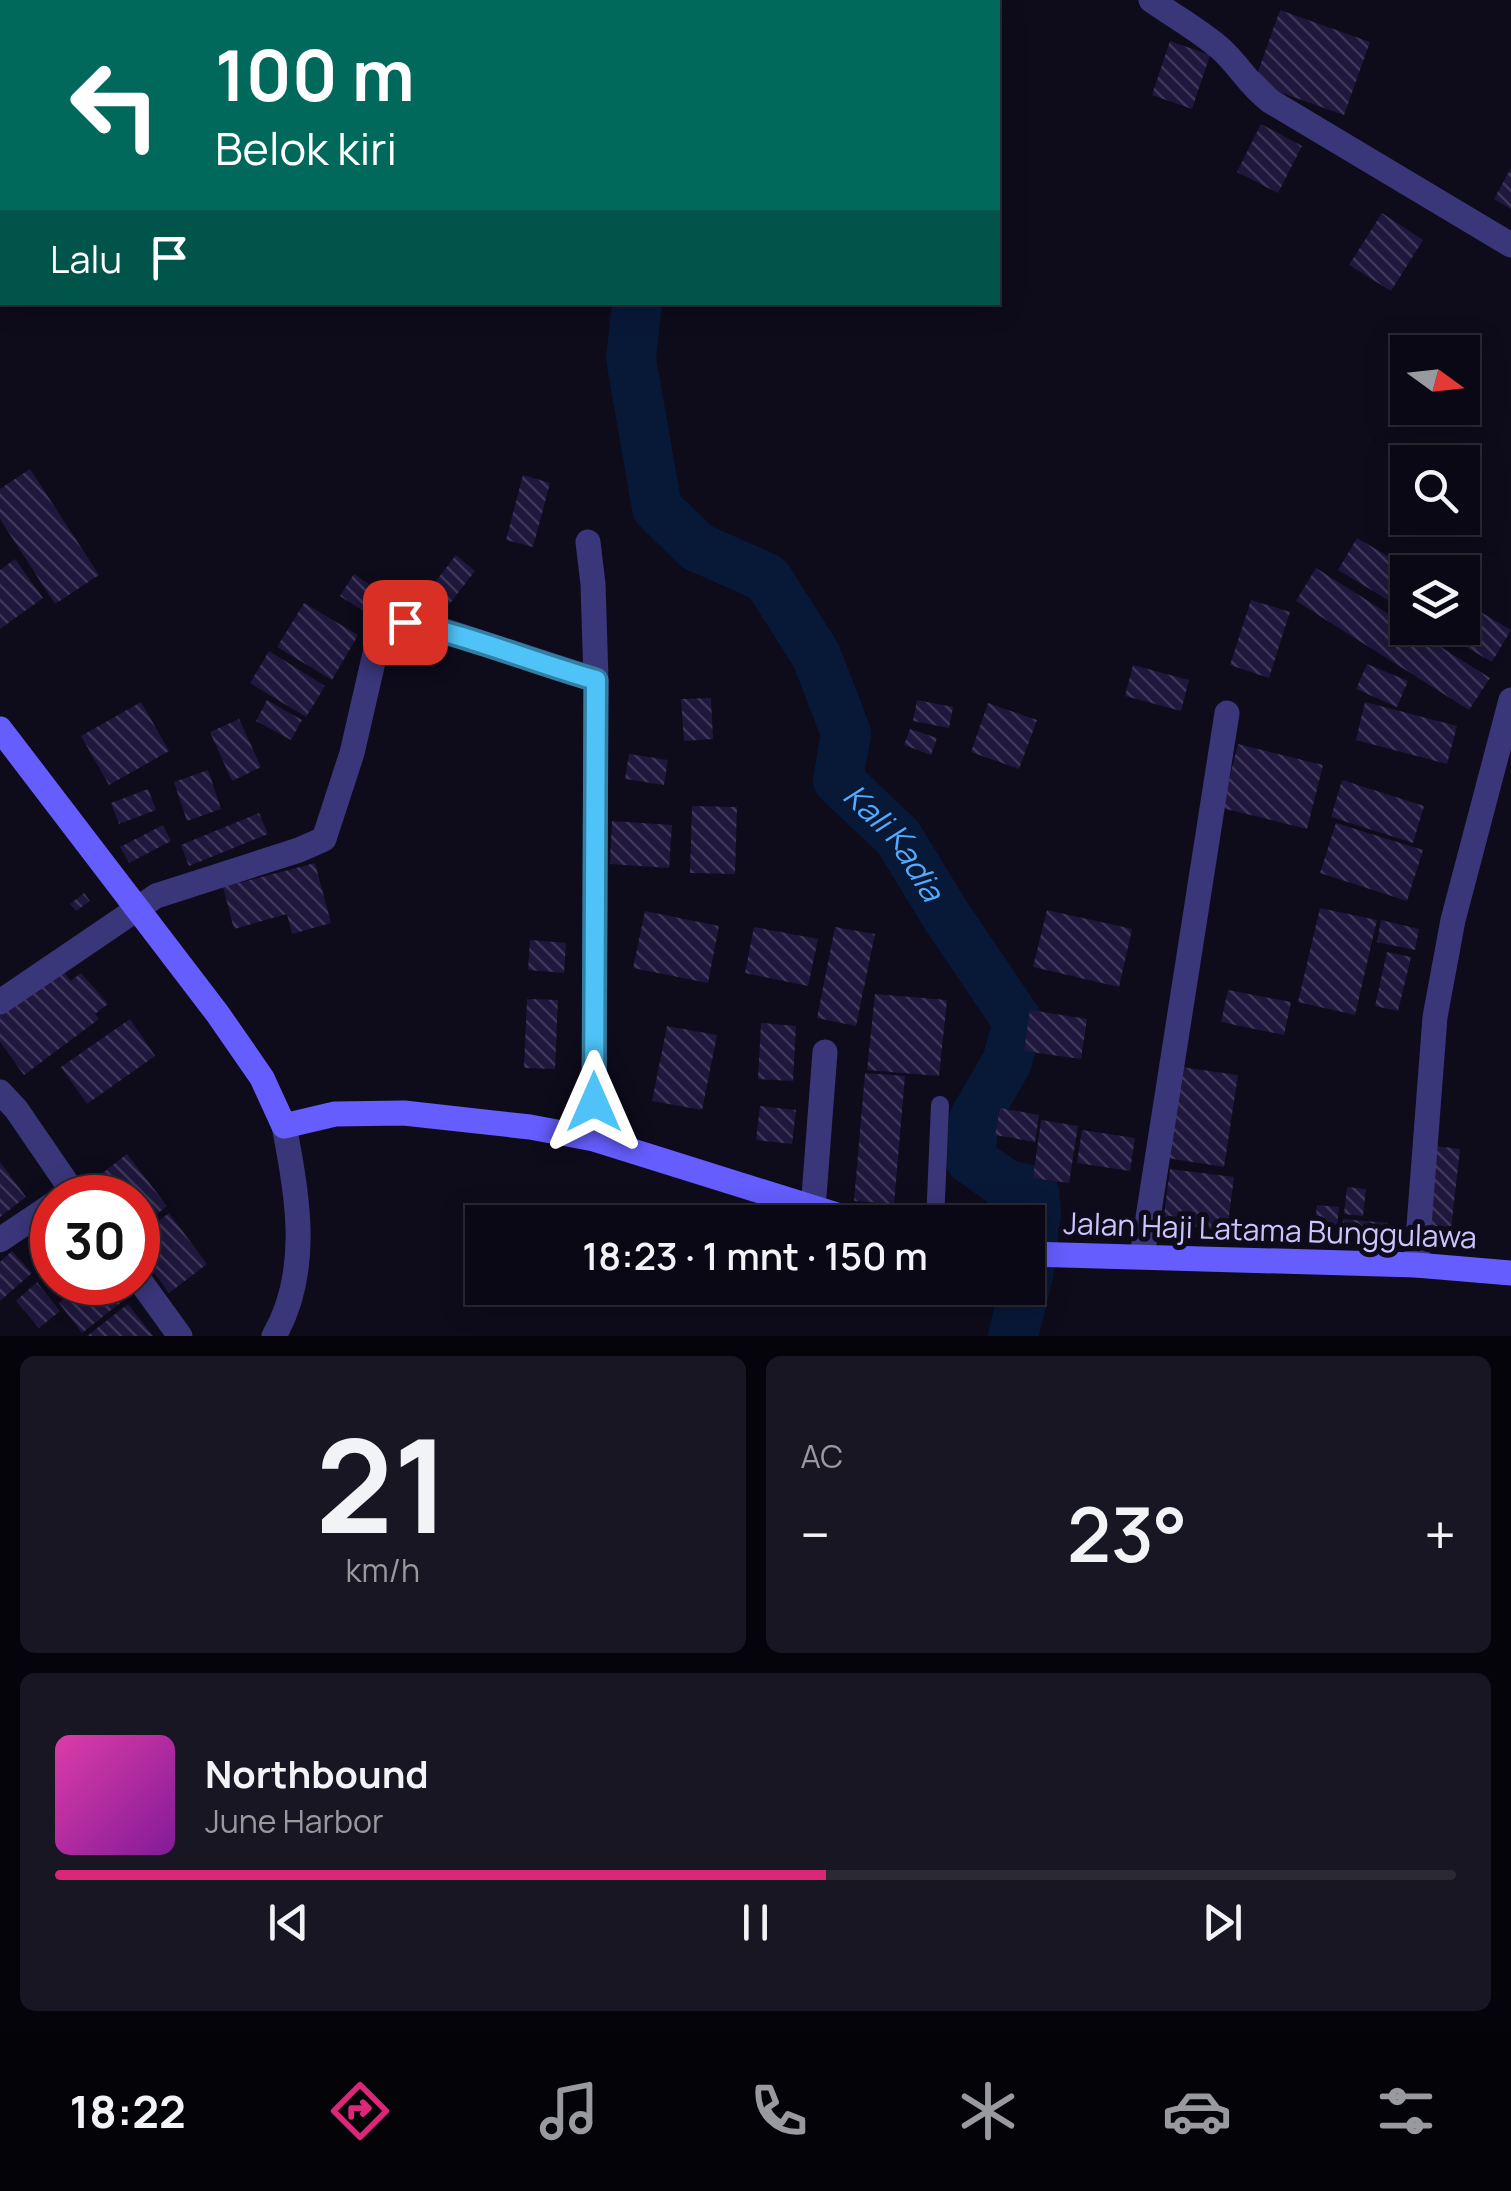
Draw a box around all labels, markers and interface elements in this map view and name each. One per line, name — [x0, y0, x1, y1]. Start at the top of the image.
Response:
text: 100 m — [215, 26, 415, 122]
icon: left — [50, 40, 180, 170]
text: Belok kiri — [215, 117, 397, 179]
icon: arrive — [142, 230, 197, 285]
text: Lalu — [50, 232, 122, 284]
north arrow — [1390, 335, 1480, 425]
map controls — [1390, 335, 1480, 645]
button: search — [1390, 445, 1480, 535]
button: layers — [1390, 555, 1480, 645]
pin — [363, 580, 448, 665]
icon: arrive — [378, 595, 433, 650]
water label: Kali Kadia — [834, 774, 956, 911]
position arrow — [542, 1050, 646, 1154]
speed limit sign: 30 — [30, 1175, 160, 1305]
street label: Jalan Haji Latama Bunggulawa — [1063, 1202, 1478, 1257]
text: 18:23 · 1 mnt · 150 m — [582, 1229, 928, 1281]
text: 21 — [316, 1394, 450, 1572]
text: AC — [801, 1434, 843, 1478]
text: 23° — [1067, 1482, 1188, 1585]
text: − — [801, 1496, 830, 1572]
text: + — [1424, 1496, 1456, 1572]
text: km/h — [346, 1548, 420, 1592]
text: Northbound — [205, 1747, 429, 1799]
text: June Harbor — [205, 1799, 383, 1843]
icon: previous — [261, 1895, 316, 1950]
icon: pause — [728, 1895, 783, 1950]
icon: next — [1195, 1895, 1250, 1950]
icon: directions — [325, 2076, 395, 2146]
icon: music — [534, 2076, 604, 2146]
icon: phone — [744, 2076, 814, 2146]
icon: climate — [953, 2076, 1023, 2146]
icon: car — [1162, 2076, 1232, 2146]
icon: filters — [1371, 2076, 1441, 2146]
text: 18:22 — [70, 2080, 186, 2142]

